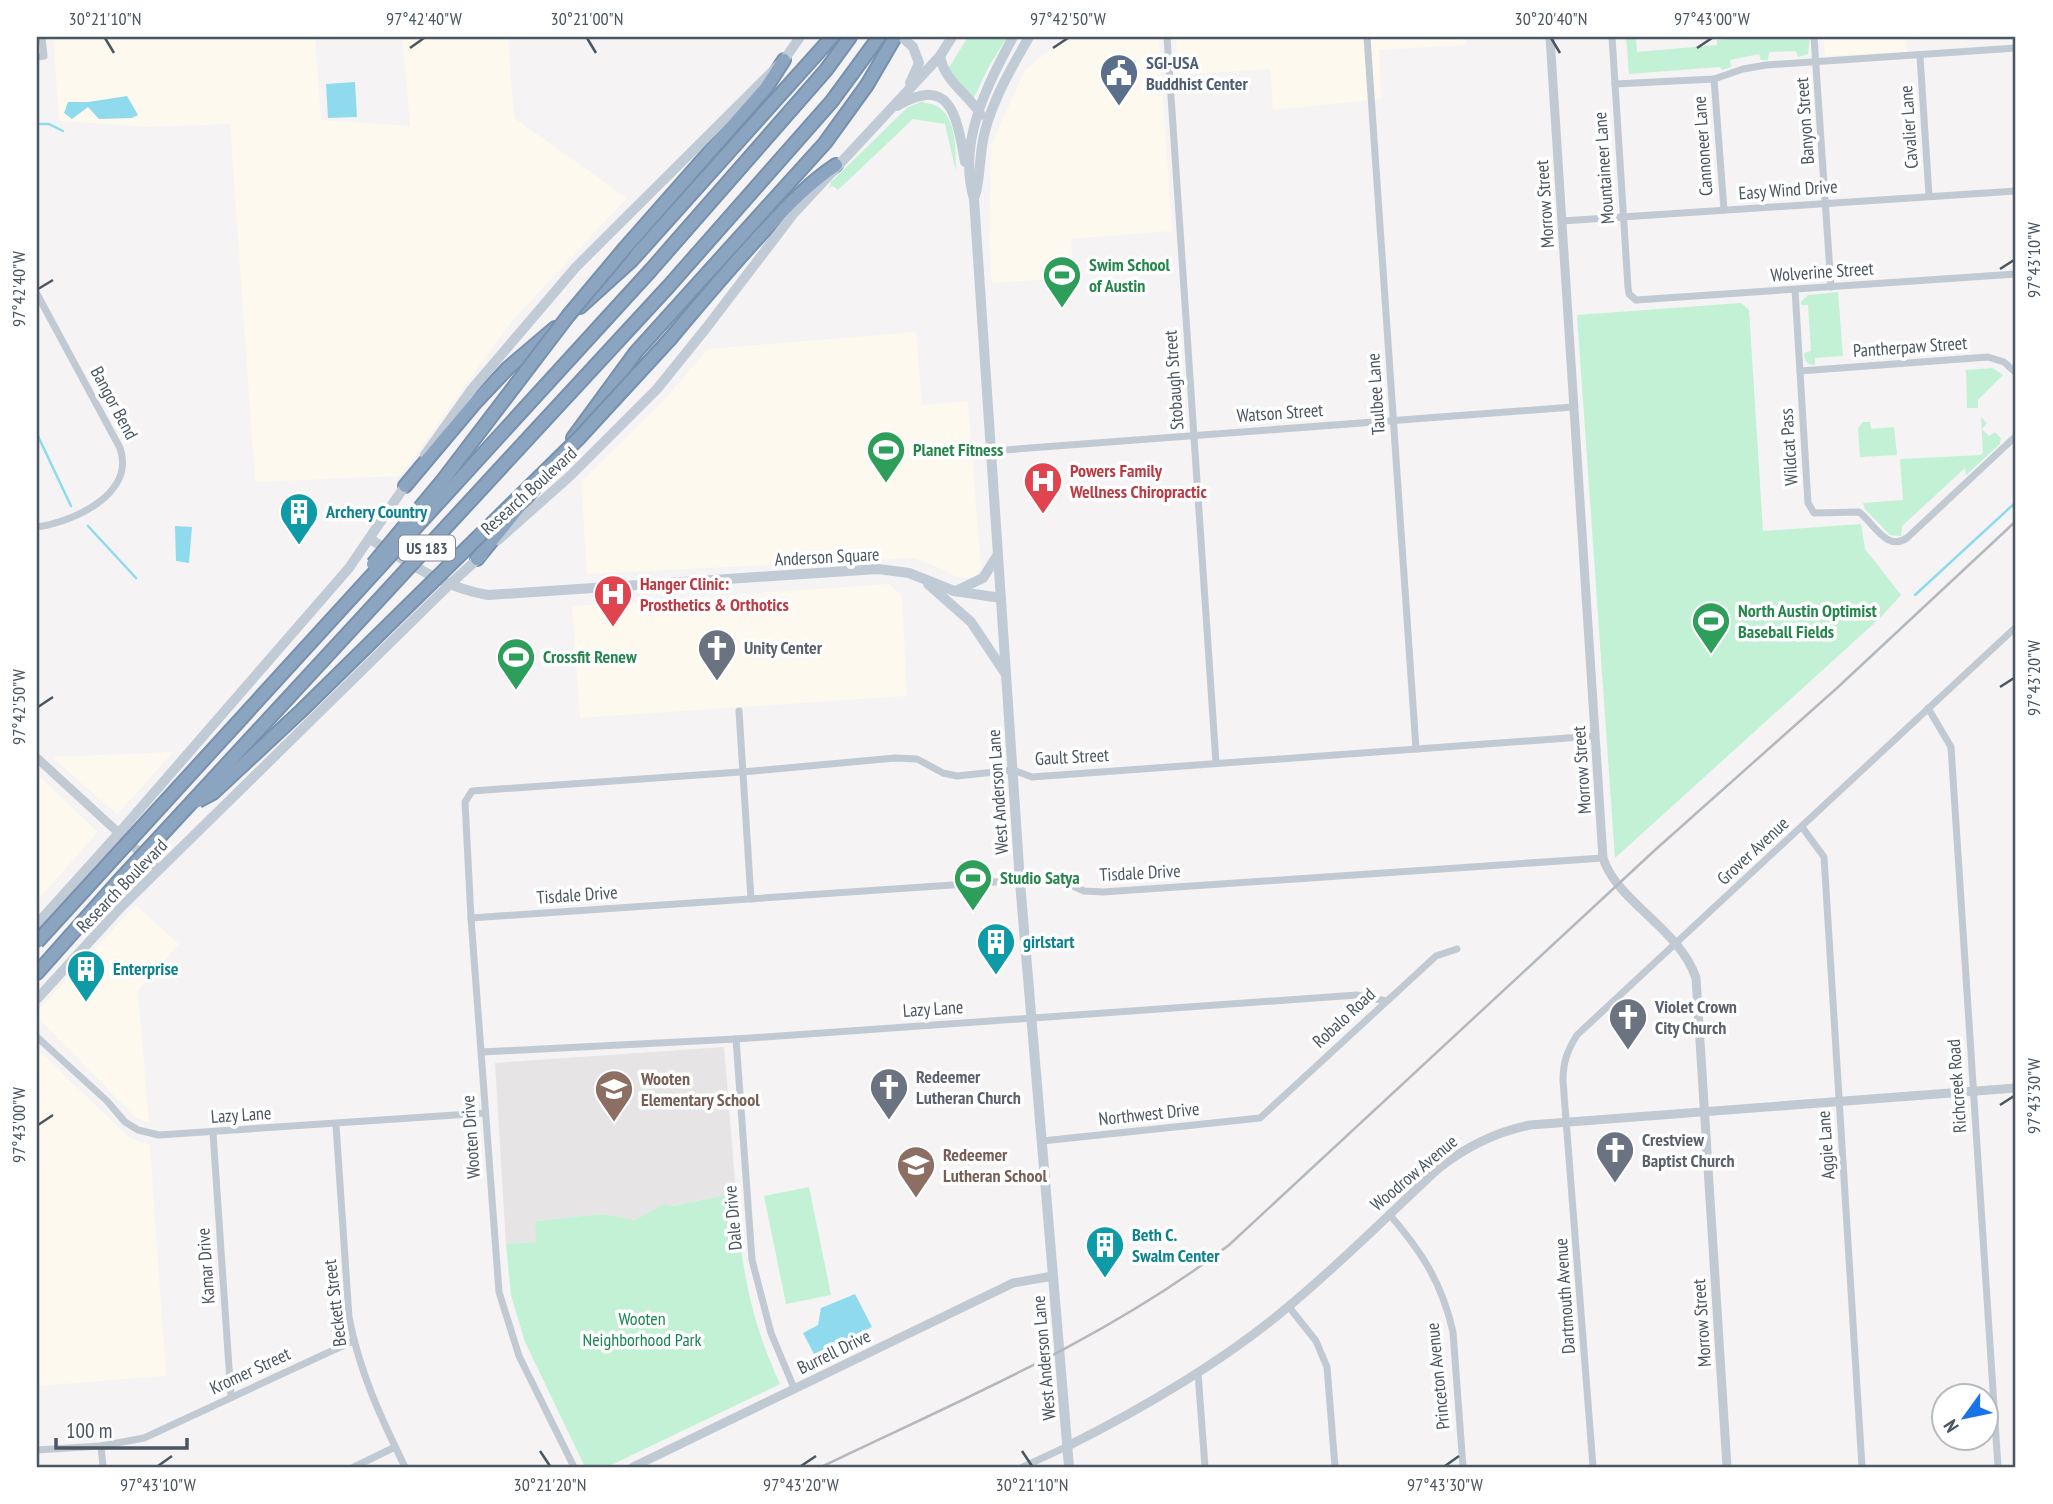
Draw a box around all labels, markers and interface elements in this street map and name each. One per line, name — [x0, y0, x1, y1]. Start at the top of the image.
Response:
text: 30°21'10"N — [69, 7, 141, 30]
text: 97°42'40"W — [386, 7, 462, 30]
text: 30°21'00"N — [551, 7, 623, 30]
text: 97°42'50"W — [1030, 7, 1106, 30]
text: 30°20'40"N — [1515, 7, 1587, 30]
text: 97°43'00"W — [1674, 7, 1750, 30]
place label: SGI-USA Buddhist Center — [1146, 51, 1248, 95]
public building icon: SGI-USA Buddhist Center — [1098, 52, 1140, 107]
street label: Banyon Street — [1790, 77, 1819, 165]
street label: Cavalier Lane — [1894, 85, 1923, 169]
street label: Cannoneer Lane — [1688, 95, 1717, 197]
street label: Mountaineer Lane — [1588, 111, 1619, 225]
street label: Morrow Street — [1530, 159, 1559, 249]
street label: Easy Wind Drive — [1738, 175, 1838, 204]
text: 97°43'10"W — [2022, 222, 2045, 298]
text: 97°42'40"W — [7, 251, 30, 327]
place label: Swim School of Austin — [1089, 253, 1171, 297]
sports icon: Swim School of Austin — [1041, 254, 1083, 309]
street label: Wolverine Street — [1770, 256, 1874, 287]
street label: Stobaugh Street — [1159, 329, 1188, 431]
street label: Pantherpaw Street — [1852, 331, 1968, 362]
street label: Taulbee Lane — [1361, 352, 1390, 436]
street label: Bangor Bend — [86, 362, 143, 443]
street label: Watson Street — [1236, 398, 1324, 427]
street label: Wildcat Pass — [1774, 408, 1803, 486]
sports icon: Planet Fitness — [865, 429, 907, 484]
place label: Planet Fitness — [913, 438, 1003, 461]
street label: Research Boulevard — [476, 441, 581, 540]
place label: Powers Family Wellness Chiropractic — [1069, 459, 1207, 503]
hospital icon: Powers Family Wellness Chiropractic — [1022, 460, 1064, 515]
building icon: Archery Country — [278, 491, 320, 546]
place label: Archery Country — [325, 500, 428, 523]
road number: US 183 — [399, 536, 455, 561]
street label: Anderson Square — [774, 542, 880, 571]
place label: Hanger Clinic: Prosthetics & Orthotics — [640, 572, 789, 616]
hospital icon: Hanger Clinic: Prosthetics & Orthotics — [592, 573, 634, 628]
place label: North Austin Optimist Baseball Fields — [1738, 599, 1878, 643]
sports icon: North Austin Optimist Baseball Fields — [1690, 600, 1732, 655]
church icon: Unity Center — [696, 627, 738, 682]
sports icon: Crossfit Renew — [495, 636, 537, 691]
place label: Unity Center — [744, 636, 823, 659]
text: 97°43'20"W — [2022, 640, 2045, 716]
place label: Crossfit Renew — [543, 645, 637, 668]
text: 97°42'50"W — [7, 669, 30, 745]
street label: Morrow Street — [1567, 725, 1596, 815]
street label: West Anderson Lane — [982, 729, 1013, 855]
street label: Gault Street — [1034, 743, 1110, 770]
street label: Grover Avenue — [1712, 812, 1793, 890]
street label: Research Boulevard — [71, 834, 172, 937]
sports icon: Studio Satya — [952, 857, 994, 912]
street label: Tisdale Drive — [1099, 859, 1181, 886]
place label: Studio Satya — [1000, 866, 1080, 889]
street label: Tisdale Drive — [536, 880, 618, 909]
building icon: girlstart — [975, 921, 1017, 976]
place label: girlstart — [1023, 930, 1075, 953]
building icon: Enterprise — [65, 948, 107, 1003]
place label: Enterprise — [113, 957, 179, 980]
street label: Robalo Road — [1308, 983, 1380, 1052]
street label: Lazy Lane — [902, 995, 964, 1022]
place label: Violet Crown City Church — [1654, 995, 1737, 1039]
church icon: Violet Crown City Church — [1607, 996, 1649, 1051]
street label: Richcreek Road — [1942, 1038, 1971, 1134]
text: 97°43'30"W — [2022, 1058, 2045, 1134]
place label: Redeemer Lutheran Church — [916, 1065, 1021, 1109]
church icon: Redeemer Lutheran Church — [868, 1066, 910, 1121]
place label: Wooten Elementary School — [640, 1067, 760, 1111]
school or university icon: Wooten Elementary School — [593, 1068, 635, 1123]
text: 97°43'00"W — [7, 1087, 30, 1163]
street label: Wooten Drive — [456, 1094, 485, 1180]
street label: Northwest Drive — [1097, 1097, 1200, 1130]
street label: Lazy Lane — [210, 1101, 272, 1128]
street label: Aggie Lane — [1812, 1110, 1839, 1180]
place label: Crestview Baptist Church — [1642, 1128, 1735, 1172]
church icon: Crestview Baptist Church — [1594, 1129, 1636, 1184]
street label: Woodrow Avenue — [1366, 1130, 1462, 1216]
place label: Redeemer Lutheran School — [943, 1143, 1047, 1187]
school or university icon: Redeemer Lutheran School — [895, 1144, 937, 1199]
street label: Dale Drive — [718, 1185, 747, 1251]
place label: Beth C. Swalm Center — [1132, 1223, 1220, 1267]
building icon: Beth C. Swalm Center — [1084, 1224, 1126, 1279]
street label: Kamar Drive — [191, 1227, 220, 1305]
street label: Dartmouth Avenue — [1549, 1237, 1580, 1355]
street label: Beckett Street — [318, 1258, 351, 1348]
street label: Morrow Street — [1687, 1278, 1716, 1368]
street label: West Anderson Lane — [1027, 1295, 1060, 1421]
park label: Wooten Neighborhood Park — [582, 1307, 702, 1351]
street label: Princeton Avenue — [1420, 1322, 1455, 1431]
street label: Burrell Drive — [793, 1324, 874, 1379]
street label: Kromer Street — [206, 1342, 294, 1399]
north arrow — [1930, 1382, 2000, 1452]
scale bar — [56, 1406, 187, 1450]
text: N — [1938, 1415, 1964, 1437]
text: 100 m — [66, 1417, 112, 1444]
text: 97°43'10"W — [120, 1473, 196, 1496]
text: 30°21'20"N — [514, 1473, 586, 1496]
text: 97°43'20"W — [763, 1473, 839, 1496]
text: 30°21'10"N — [996, 1473, 1068, 1496]
text: 97°43'30"W — [1407, 1473, 1483, 1496]

